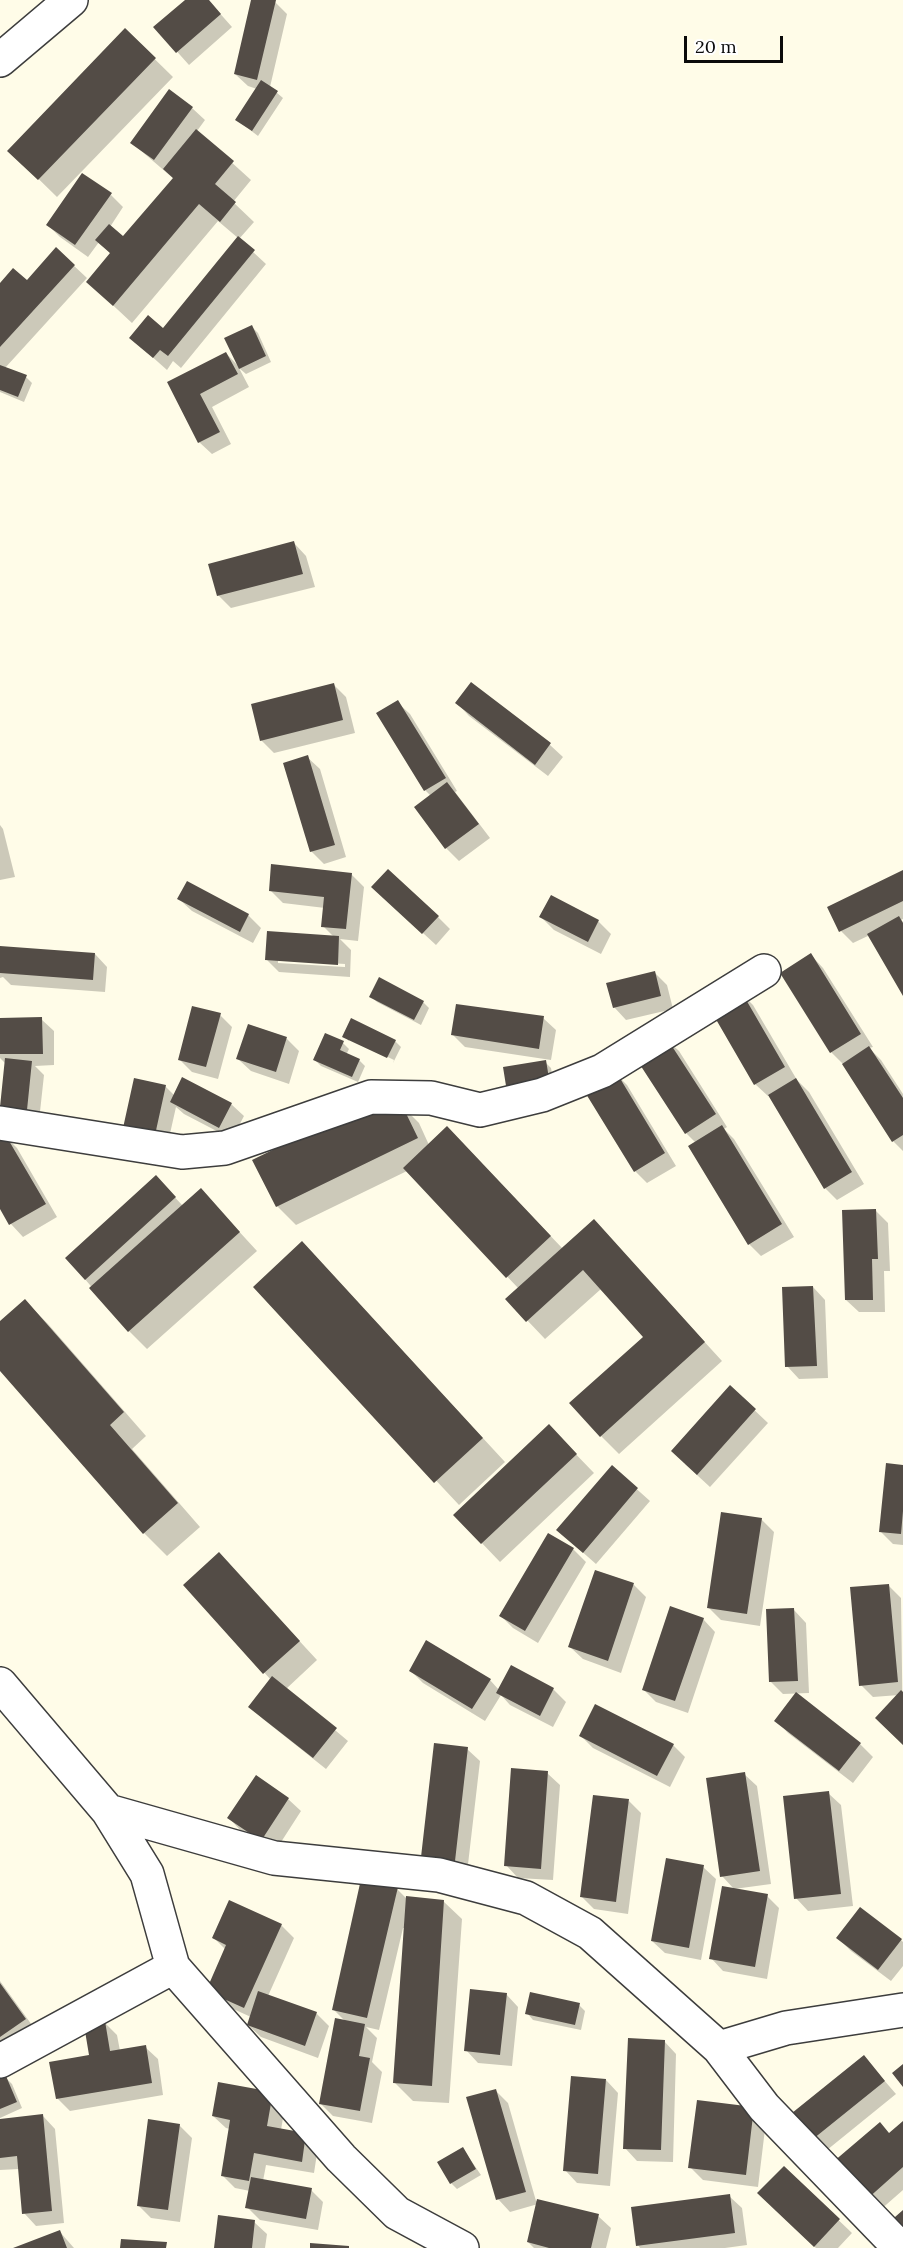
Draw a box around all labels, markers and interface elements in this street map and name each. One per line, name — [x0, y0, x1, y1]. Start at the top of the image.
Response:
scale bar — [687, 24, 786, 62]
text: 20 m — [695, 35, 737, 58]

